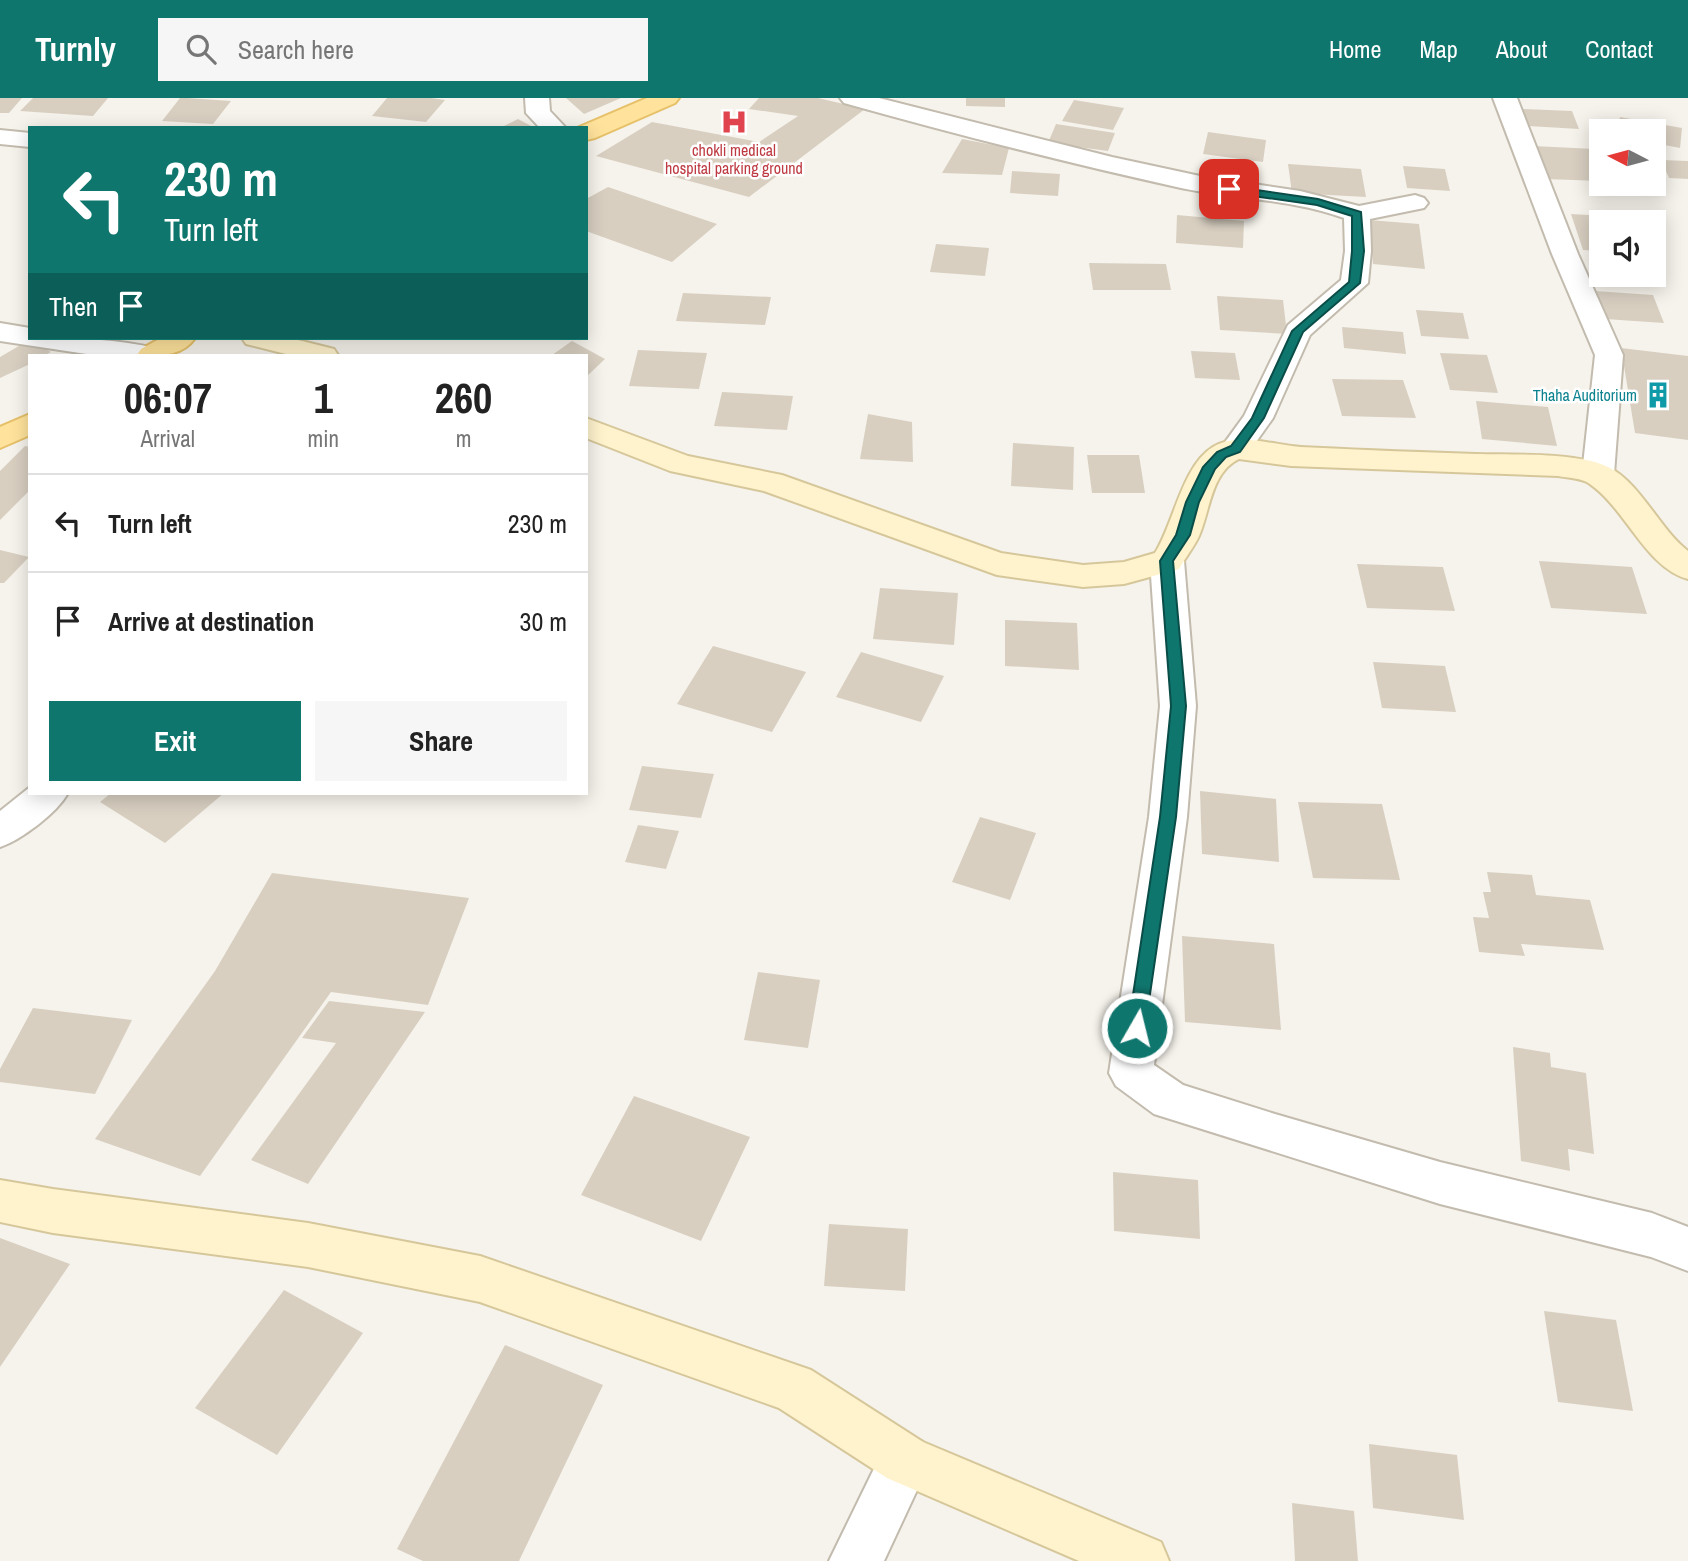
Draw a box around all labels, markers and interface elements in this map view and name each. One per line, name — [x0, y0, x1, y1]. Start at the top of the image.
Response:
search box — [158, 18, 648, 81]
text: Turnly — [35, 27, 116, 71]
icon: search — [182, 30, 220, 68]
text: Search here — [238, 32, 354, 67]
text: Home — [1329, 33, 1381, 65]
text: Map — [1419, 33, 1458, 65]
text: About — [1496, 33, 1547, 65]
text: Contact — [1585, 33, 1653, 65]
hospital icon: chokli medical hospital parking ground — [719, 107, 749, 137]
north arrow — [1589, 119, 1666, 196]
map controls — [1589, 119, 1666, 287]
place label: chokli medical hospital parking ground — [665, 139, 803, 179]
text: 230 m — [164, 145, 278, 211]
icon: left — [49, 154, 140, 245]
pin — [1199, 159, 1259, 219]
icon: arrive — [1210, 170, 1248, 208]
text: Turn left — [164, 208, 258, 251]
button: sound — [1589, 210, 1666, 287]
icon: arrive — [112, 287, 150, 325]
text: Then — [49, 289, 98, 324]
text: 06:07 — [124, 370, 212, 426]
text: 1 — [314, 370, 333, 426]
text: 260 — [435, 370, 492, 426]
building icon: Thaha Auditorium — [1643, 380, 1673, 410]
place label: Thaha Auditorium — [1533, 384, 1637, 406]
text: Arrival — [141, 423, 195, 454]
text: min — [308, 423, 339, 454]
text: m — [456, 423, 471, 454]
icon: left — [49, 504, 87, 542]
text: Turn left — [108, 506, 192, 541]
text: 230 m — [508, 506, 567, 541]
icon: arrive — [49, 602, 87, 640]
text: Arrive at destination — [108, 604, 314, 639]
text: 30 m — [520, 604, 567, 639]
button: Exit — [49, 701, 301, 781]
button: Share — [315, 701, 567, 781]
position arrow — [1100, 991, 1174, 1065]

